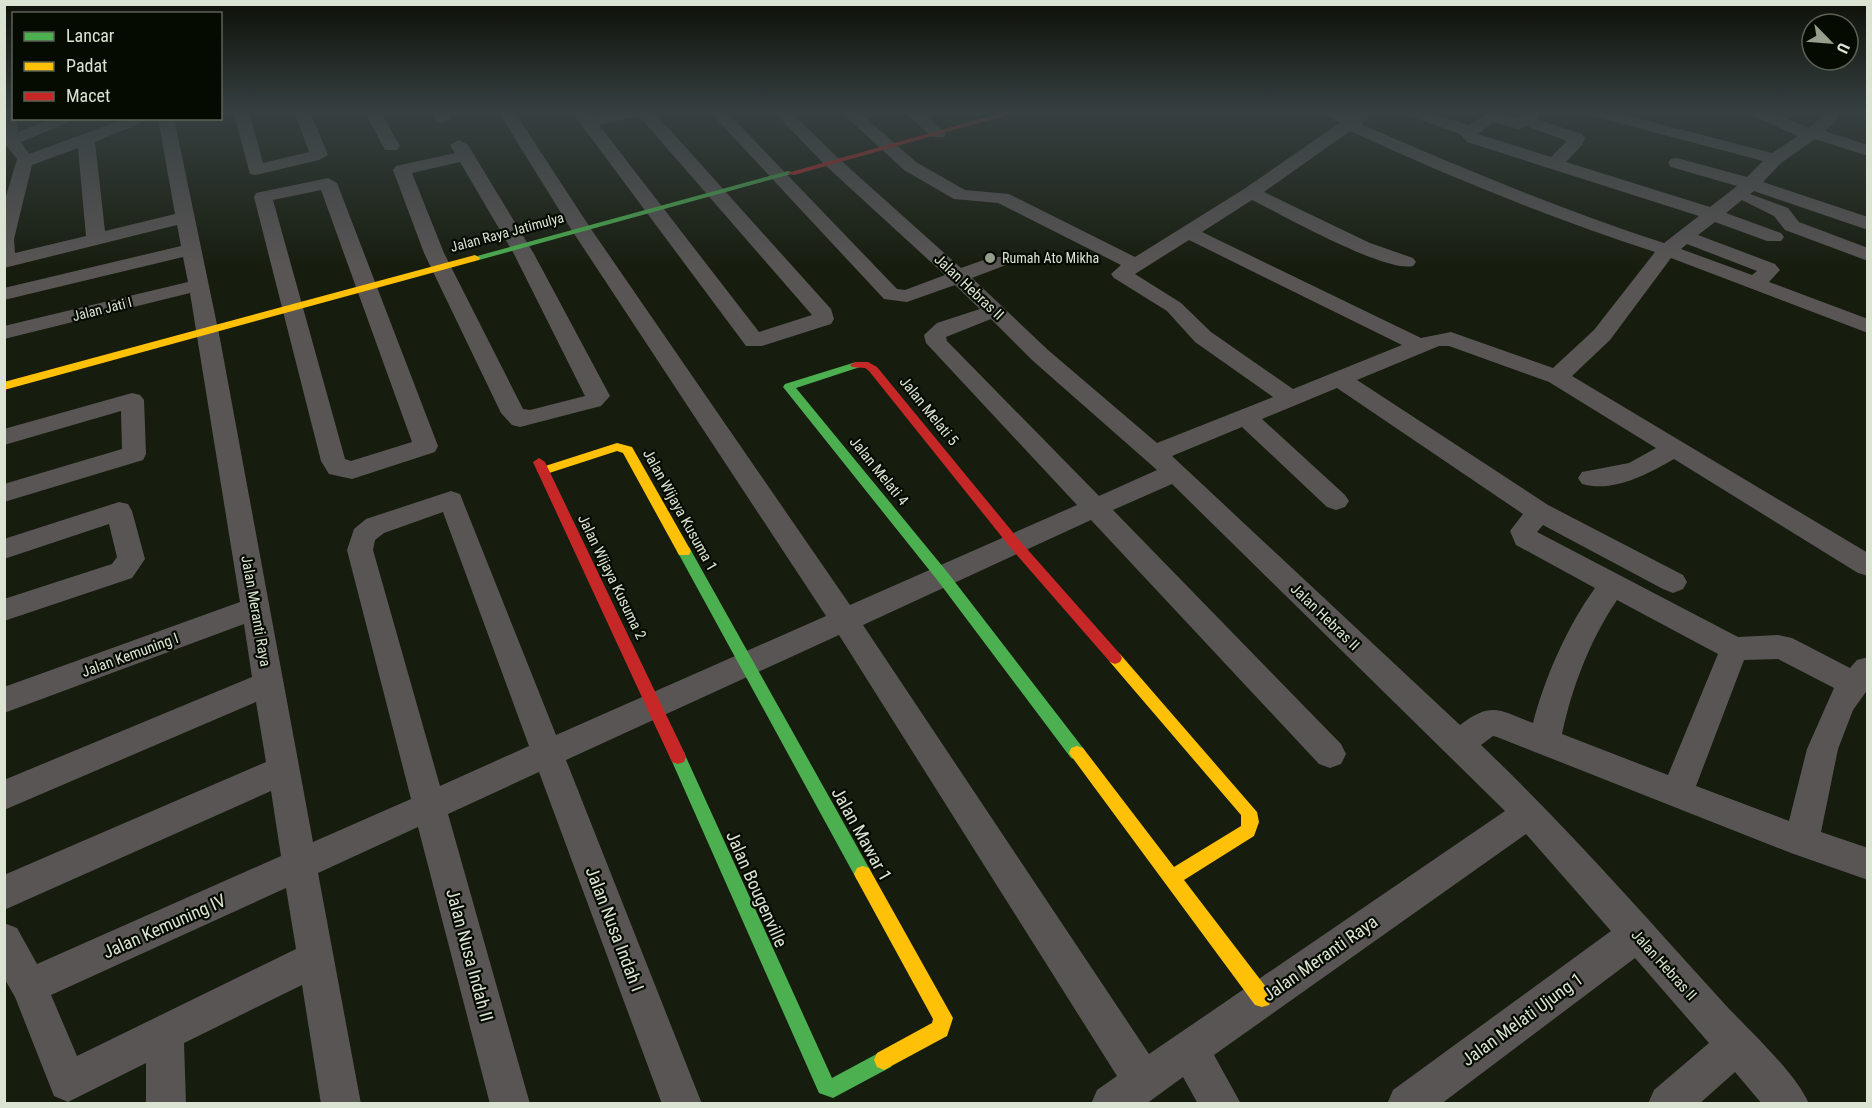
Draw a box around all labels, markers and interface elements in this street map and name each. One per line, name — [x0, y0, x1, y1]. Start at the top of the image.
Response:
legend — [12, 12, 222, 120]
north arrow — [1800, 12, 1860, 72]
text: Lancar — [66, 25, 115, 46]
text: U — [1833, 40, 1854, 56]
text: Padat — [66, 55, 107, 76]
text: Macet — [66, 85, 110, 106]
street label: Jalan Raya Jatimulya — [448, 209, 566, 255]
street label: Jalan Hebras II — [930, 250, 1008, 324]
place label: Rumah Ato Mikha — [1002, 250, 1099, 266]
marker: Rumah Ato Mikha — [983, 251, 997, 265]
street label: Jalan Jati I — [71, 294, 133, 324]
street label: Jalan Melati 5 — [896, 373, 962, 449]
street label: Jalan Melati 4 — [846, 433, 912, 509]
street label: Jalan Wijaya Kusuma 1 — [639, 446, 721, 574]
street label: Jalan Wijaya Kusuma 2 — [574, 512, 650, 642]
street label: Jalan Meranti Raya — [237, 554, 275, 668]
street label: Jalan Hebras II — [1287, 580, 1363, 654]
street label: Jalan Kemuning I — [79, 629, 181, 681]
street label: Jalan Mawar 1 — [828, 783, 896, 885]
street label: Jalan Bougenville — [722, 828, 792, 950]
street label: Jalan Nusa Indah I — [582, 864, 648, 994]
street label: Jalan Nusa Indah II — [442, 886, 498, 1024]
street label: Jalan Kemuning IV — [99, 889, 229, 963]
street label: Jalan Meranti Raya — [1259, 911, 1381, 1005]
street label: Jalan Hebras II — [1628, 926, 1700, 1004]
street label: Jalan Melati Ujung 1 — [1457, 968, 1587, 1070]

